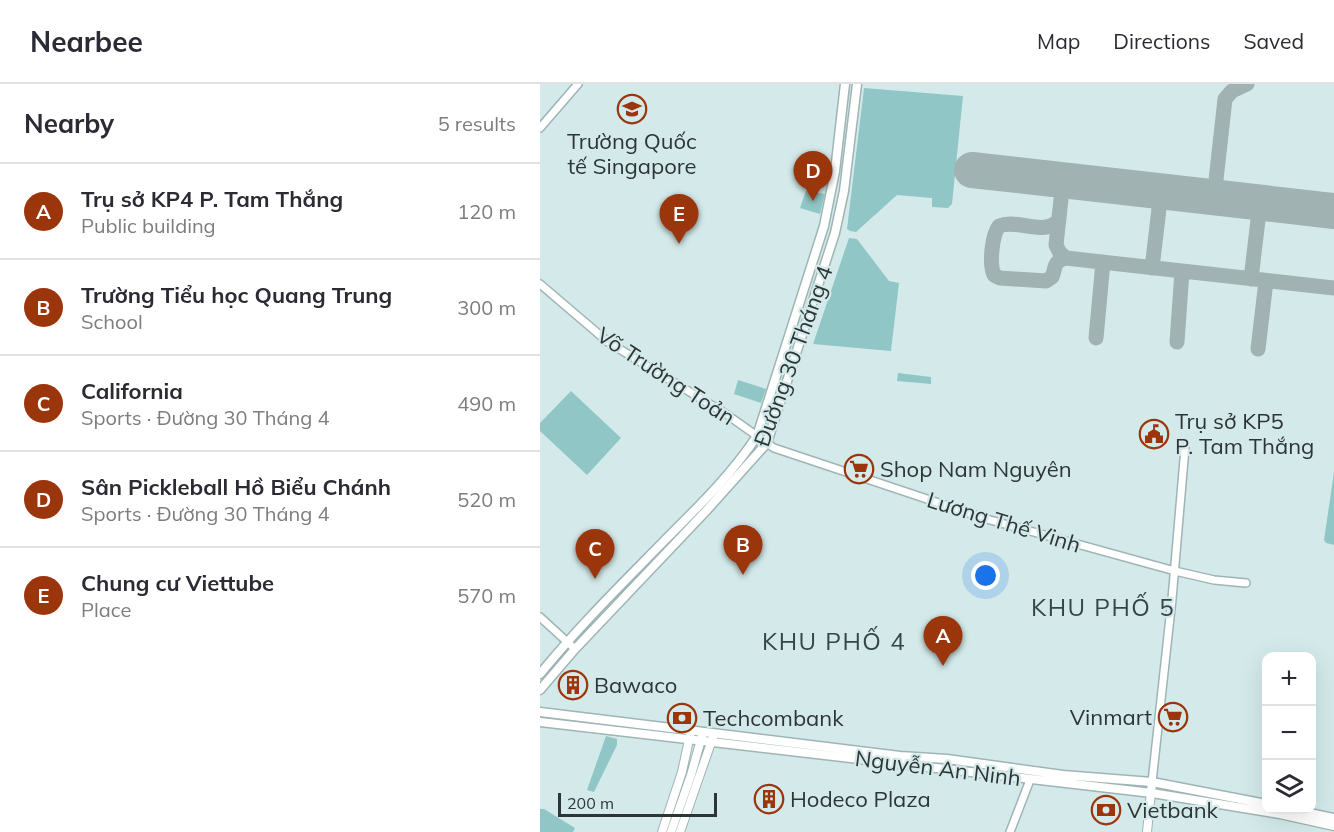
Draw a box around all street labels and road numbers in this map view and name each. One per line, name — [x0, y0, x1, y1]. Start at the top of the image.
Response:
street label: Đường 30 Tháng 4 — [747, 262, 839, 450]
street label: Võ Trường Toản — [592, 321, 740, 431]
street label: Lương Thế Vinh — [924, 485, 1084, 559]
street label: Nguyễn An Ninh — [854, 744, 1022, 792]

